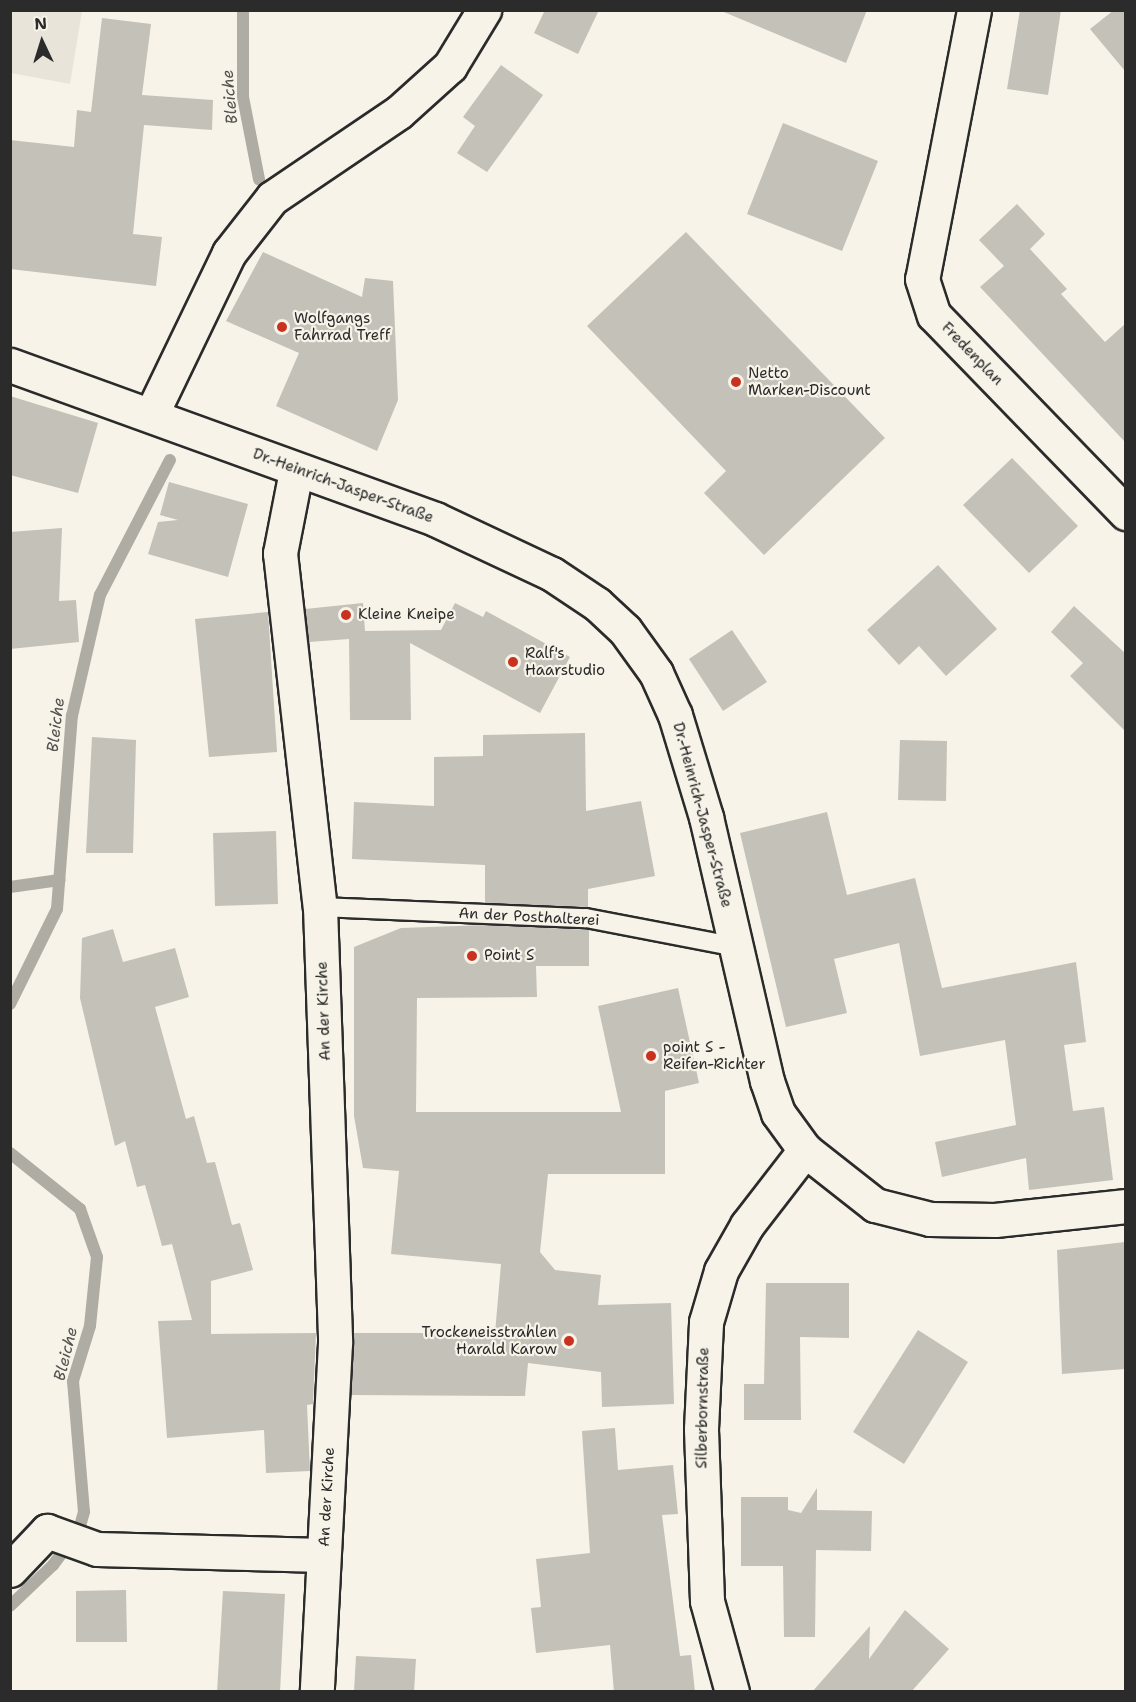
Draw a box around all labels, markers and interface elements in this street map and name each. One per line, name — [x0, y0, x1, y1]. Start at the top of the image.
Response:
north arrow — [12, 12, 72, 72]
text: N — [34, 13, 48, 34]
water label: Bleiche — [218, 69, 242, 125]
place label: Wolfgangs Fahrrad Treff — [294, 309, 390, 344]
street label: Fredenplan — [938, 319, 1006, 389]
marker: Wolfgangs Fahrrad Treff — [275, 320, 289, 334]
place label: Netto Marken-Discount — [748, 364, 871, 399]
marker: Netto Marken-Discount — [729, 375, 743, 389]
street label: Dr.-Heinrich-Jasper-Straße — [250, 445, 436, 527]
place label: Kleine Kneipe — [358, 606, 455, 624]
marker: Kleine Kneipe — [339, 608, 353, 622]
place label: Ralf's Haarstudio — [525, 644, 605, 679]
marker: Ralf's Haarstudio — [506, 655, 520, 669]
water label: Bleiche — [43, 697, 69, 753]
street label: Dr.-Heinrich-Jasper-Straße — [669, 720, 735, 910]
street label: An der Posthalterei — [458, 904, 600, 930]
place label: Point S — [484, 947, 534, 965]
marker: Point S — [465, 949, 479, 963]
street label: An der Kirche — [313, 961, 335, 1061]
place label: point S - Reifen-Richter — [663, 1038, 766, 1073]
marker: point S - Reifen-Richter — [644, 1049, 658, 1063]
place label: Trockeneisstrahlen Harald Karow — [421, 1323, 557, 1358]
water label: Bleiche — [50, 1325, 82, 1383]
marker: Trockeneisstrahlen Harald Karow — [562, 1334, 576, 1348]
street label: Silberbornstraße — [693, 1347, 713, 1469]
street label: An der Kirche — [315, 1447, 339, 1547]

